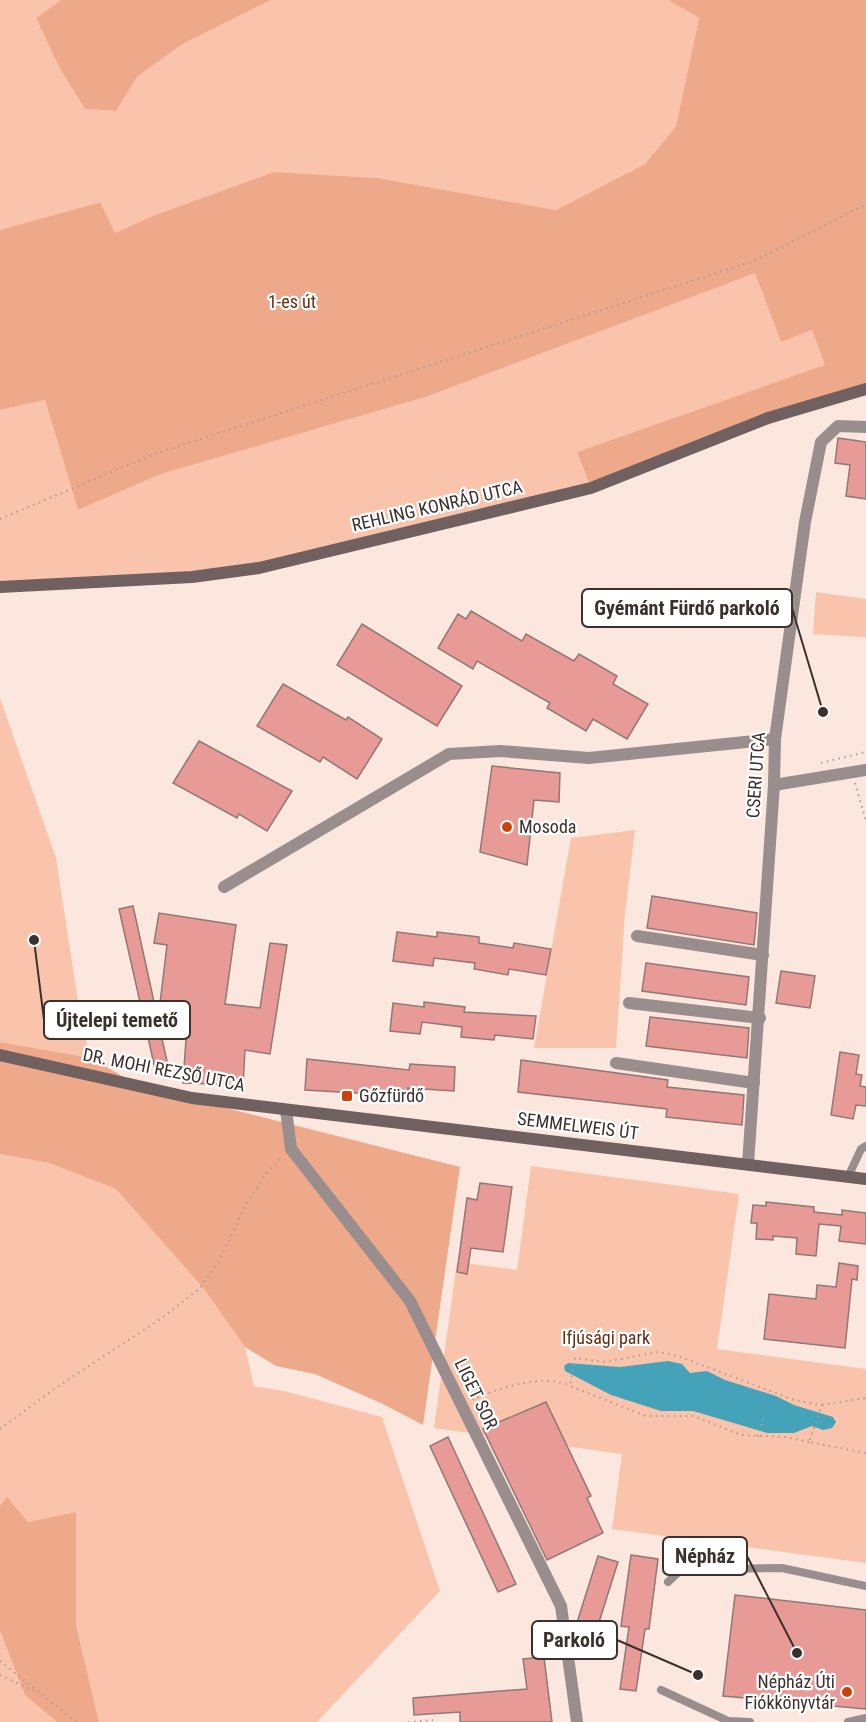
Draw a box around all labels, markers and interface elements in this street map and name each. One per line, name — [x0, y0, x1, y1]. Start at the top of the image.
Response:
park label: 1-es út — [268, 291, 316, 312]
street label: REHLING KONRÁD UTCA — [350, 476, 525, 535]
callout: Gyémánt Fürdő parkoló — [582, 589, 792, 627]
text: Gyémánt Fürdő parkoló — [594, 596, 780, 620]
street label: CSERI UTCA — [742, 730, 769, 819]
place label: Mosoda — [519, 816, 576, 837]
marker: Mosoda — [500, 820, 514, 834]
callout: Újtelepi temető — [44, 1001, 190, 1039]
text: Újtelepi temető — [56, 1008, 178, 1032]
street label: DR. MOHI REZSŐ UTCA — [81, 1043, 248, 1096]
place label: Gőzfürdő — [359, 1085, 424, 1106]
marker: Gőzfürdő — [340, 1089, 354, 1103]
street label: SEMMELWEIS ÚT — [516, 1108, 640, 1143]
park label: Ifjúsági park — [562, 1327, 650, 1348]
street label: LIGET SOR — [450, 1355, 503, 1433]
callout: Népház — [663, 1537, 747, 1575]
text: Népház — [675, 1544, 735, 1568]
callout: Parkoló — [532, 1621, 617, 1659]
text: Parkoló — [543, 1628, 605, 1652]
place label: Népház Úti Fiókkönyvtár — [745, 1671, 836, 1713]
marker: Népház Úti Fiókkönyvtár — [840, 1685, 854, 1699]

